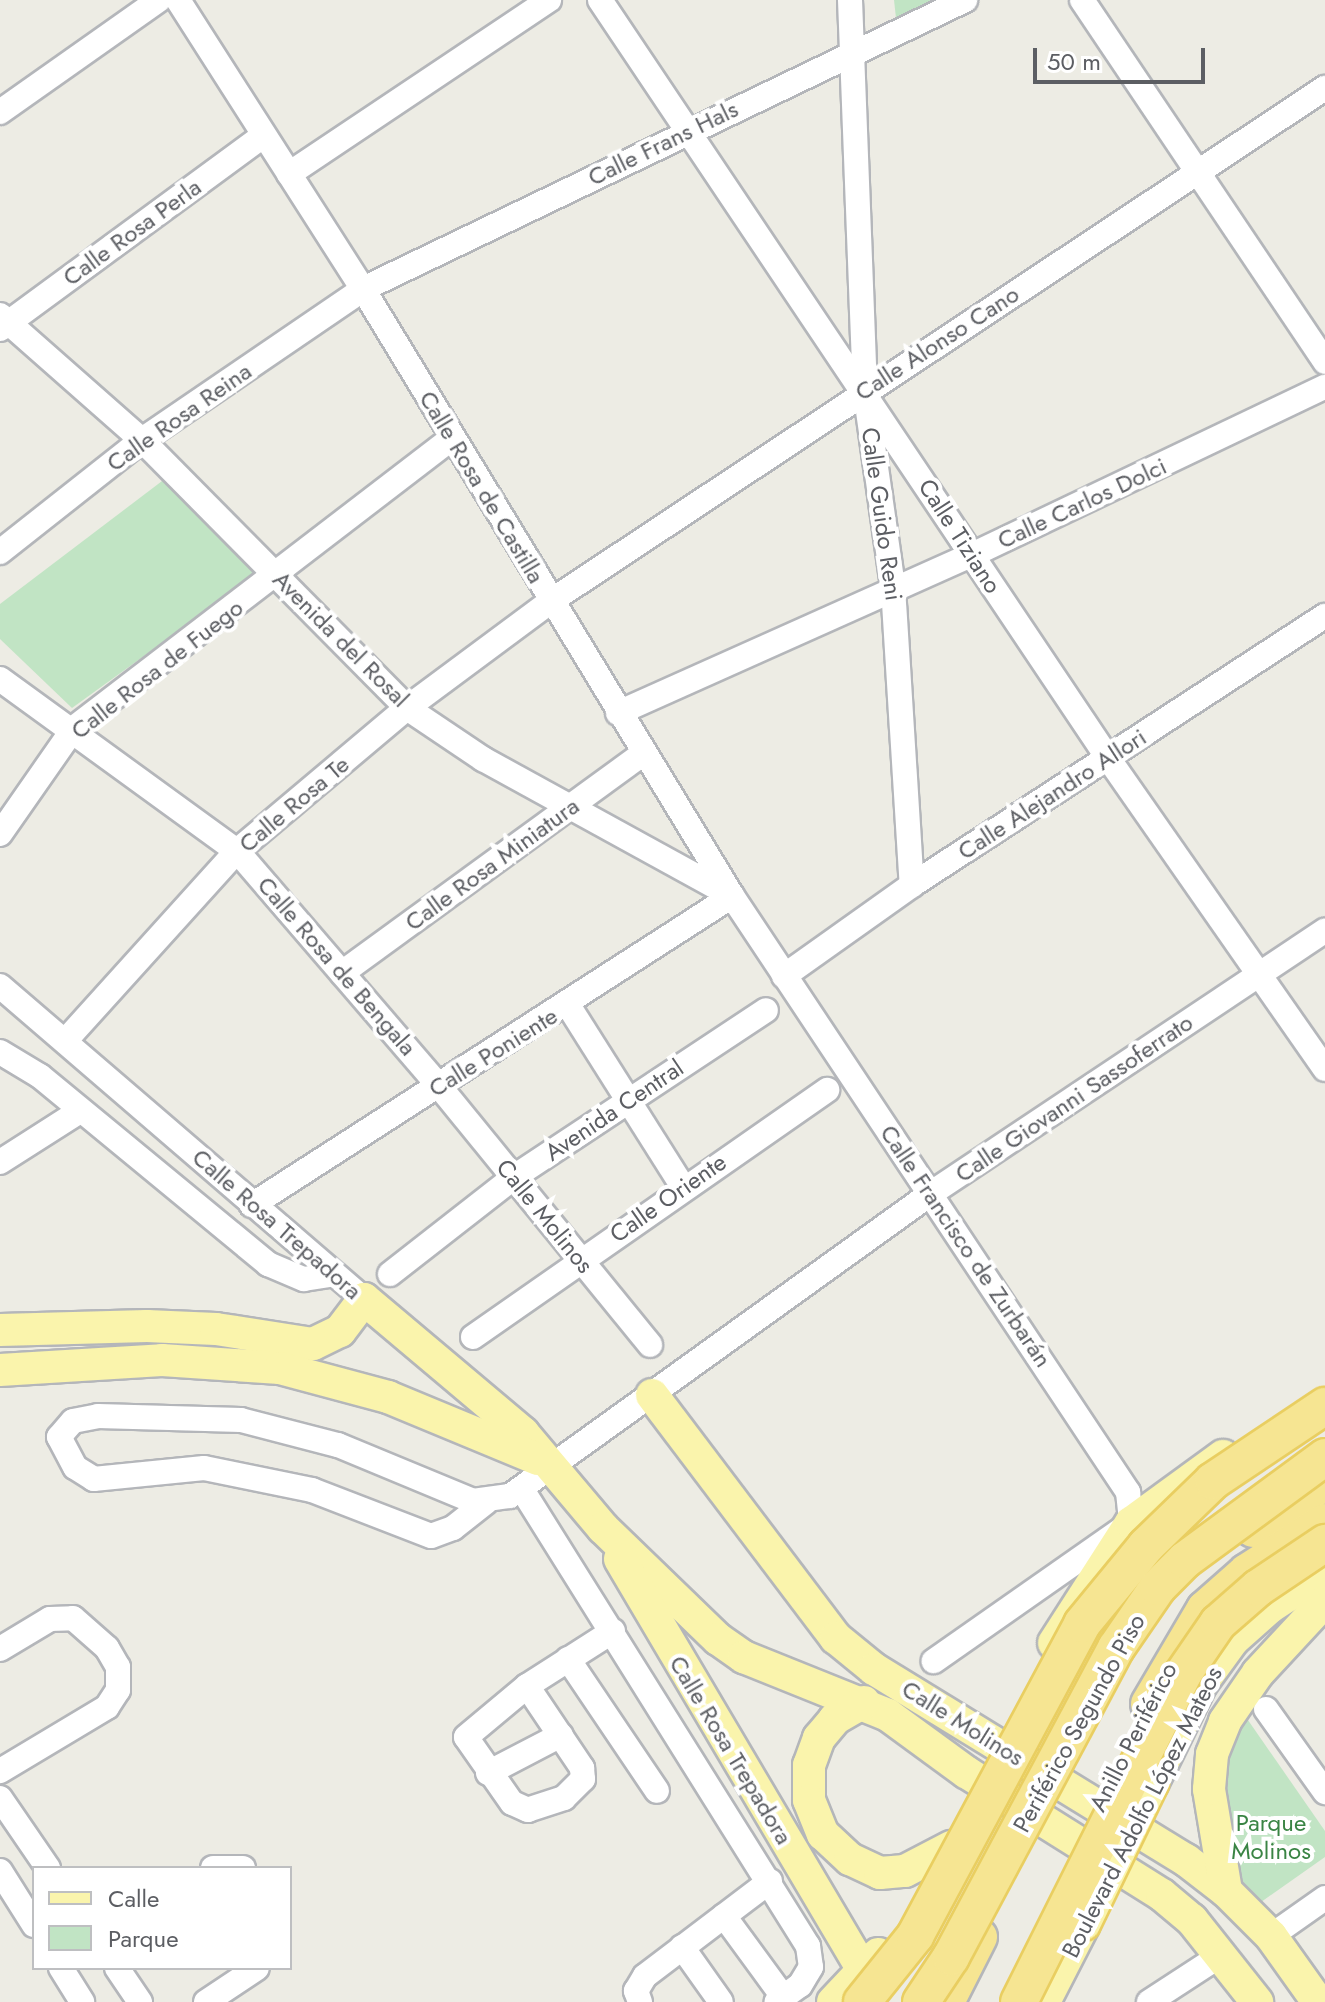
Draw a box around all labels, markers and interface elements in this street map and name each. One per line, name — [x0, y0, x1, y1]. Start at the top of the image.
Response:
scale bar — [1037, 32, 1209, 82]
text: 50 m — [1047, 44, 1101, 79]
street label: Calle Frans Hals — [583, 94, 743, 192]
street label: Calle Rosa Perla — [57, 172, 207, 292]
street label: Calle Alonso Cano — [850, 279, 1024, 407]
street label: Calle Rosa Reina — [101, 357, 257, 477]
street label: Calle Rosa de Castilla — [413, 386, 551, 588]
street label: Calle Guido Reni — [856, 426, 908, 602]
street label: Calle Carlos Dolci — [993, 451, 1171, 555]
street label: Calle Tiziano — [912, 473, 1008, 599]
street label: Avenida del Rosal — [267, 565, 415, 713]
street label: Calle Rosa de Fuego — [65, 593, 249, 745]
street label: Calle Alejandro Allori — [952, 722, 1152, 866]
street label: Calle Rosa Te — [233, 750, 355, 858]
street label: Calle Rosa Miniatura — [400, 791, 584, 937]
street label: Calle Rosa de Bengala — [252, 871, 422, 1061]
street label: Calle Poniente — [423, 1001, 563, 1103]
street label: Calle Giovanni Sassoferrato — [950, 1008, 1198, 1188]
street label: Avenida Central — [539, 1053, 689, 1167]
street label: Calle Francisco de Zurbarán — [874, 1119, 1058, 1373]
street label: Calle Rosa Trepadora — [186, 1143, 368, 1305]
street label: Calle Oriente — [604, 1147, 732, 1249]
street label: Calle Molinos — [490, 1153, 600, 1279]
street label: Periférico Segundo Piso — [1007, 1609, 1151, 1837]
street label: Calle Rosa Trepadora — [663, 1651, 799, 1849]
street label: Anillo Periférico — [1083, 1658, 1183, 1816]
street label: Boulevard Adolfo López Mateos — [1056, 1662, 1228, 1962]
street label: Calle Molinos — [897, 1674, 1029, 1772]
park label: Parque Molinos — [1231, 1809, 1311, 1865]
legend — [32, 1866, 292, 1970]
text: Calle — [108, 1881, 159, 1916]
text: Parque — [108, 1921, 179, 1956]

